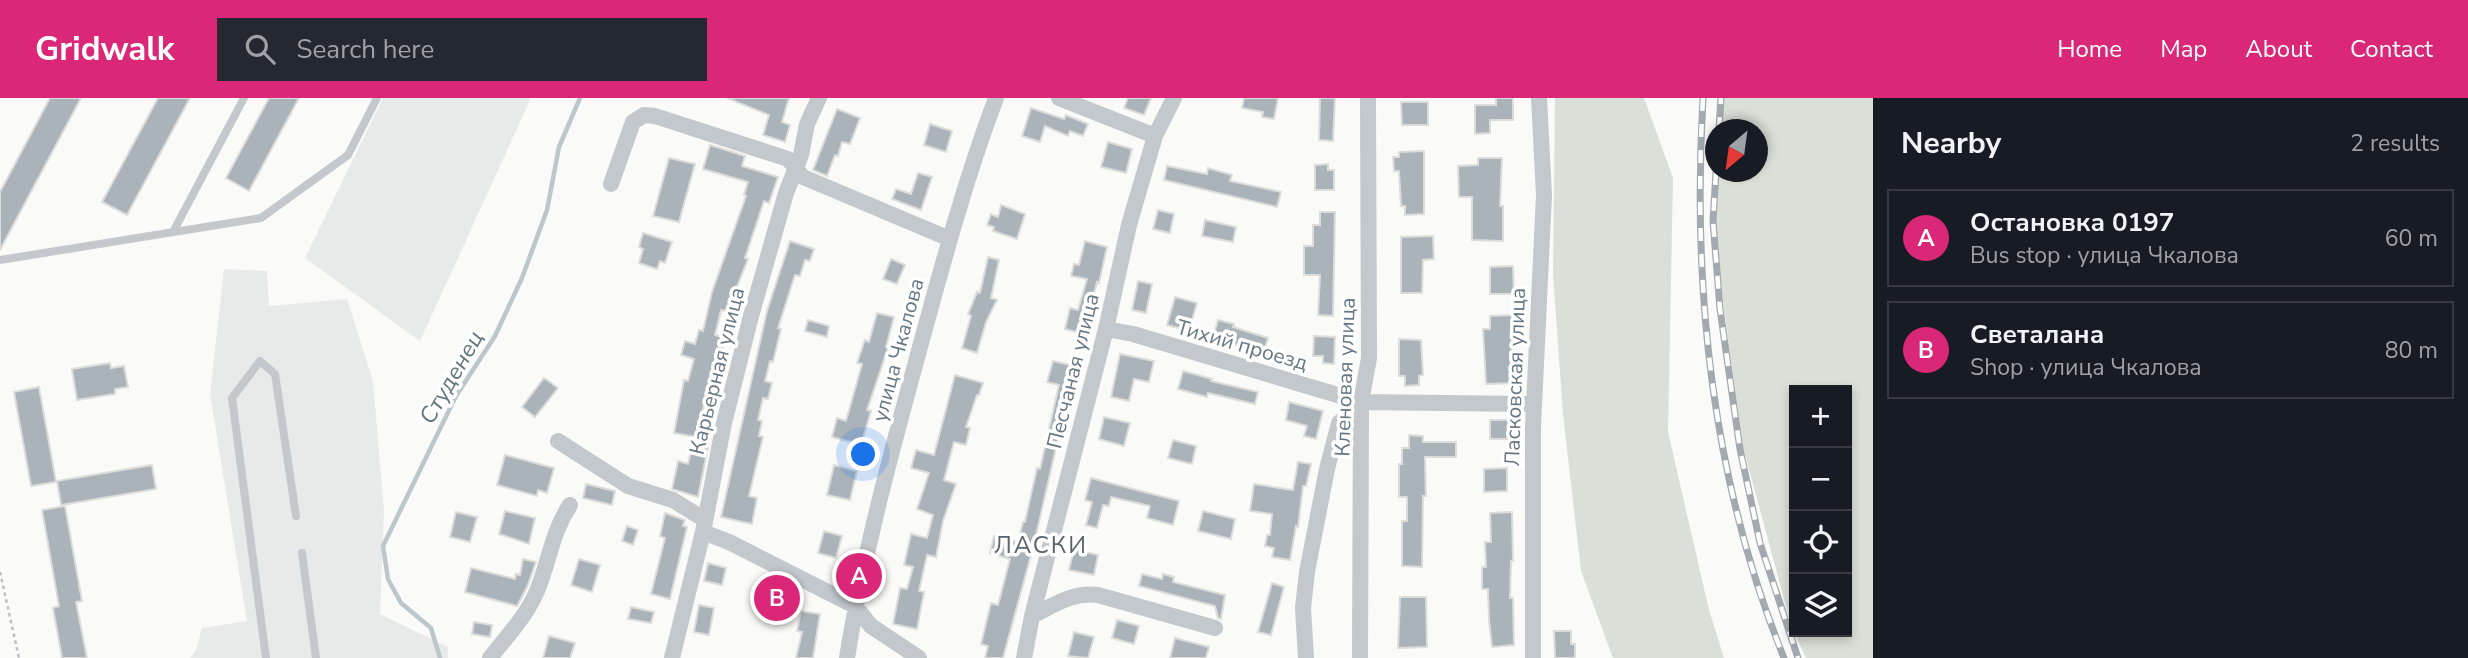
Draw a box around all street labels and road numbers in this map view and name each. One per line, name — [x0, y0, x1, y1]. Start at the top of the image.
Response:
street label: улица Чкалова — [865, 275, 931, 425]
street label: Карьерная улица — [683, 285, 751, 457]
street label: Ласковская улица — [1498, 287, 1532, 467]
street label: Песчаная улица — [1040, 290, 1106, 452]
street label: Кленовая улица — [1328, 297, 1362, 457]
street label: Тихий проезд — [1173, 313, 1311, 377]

